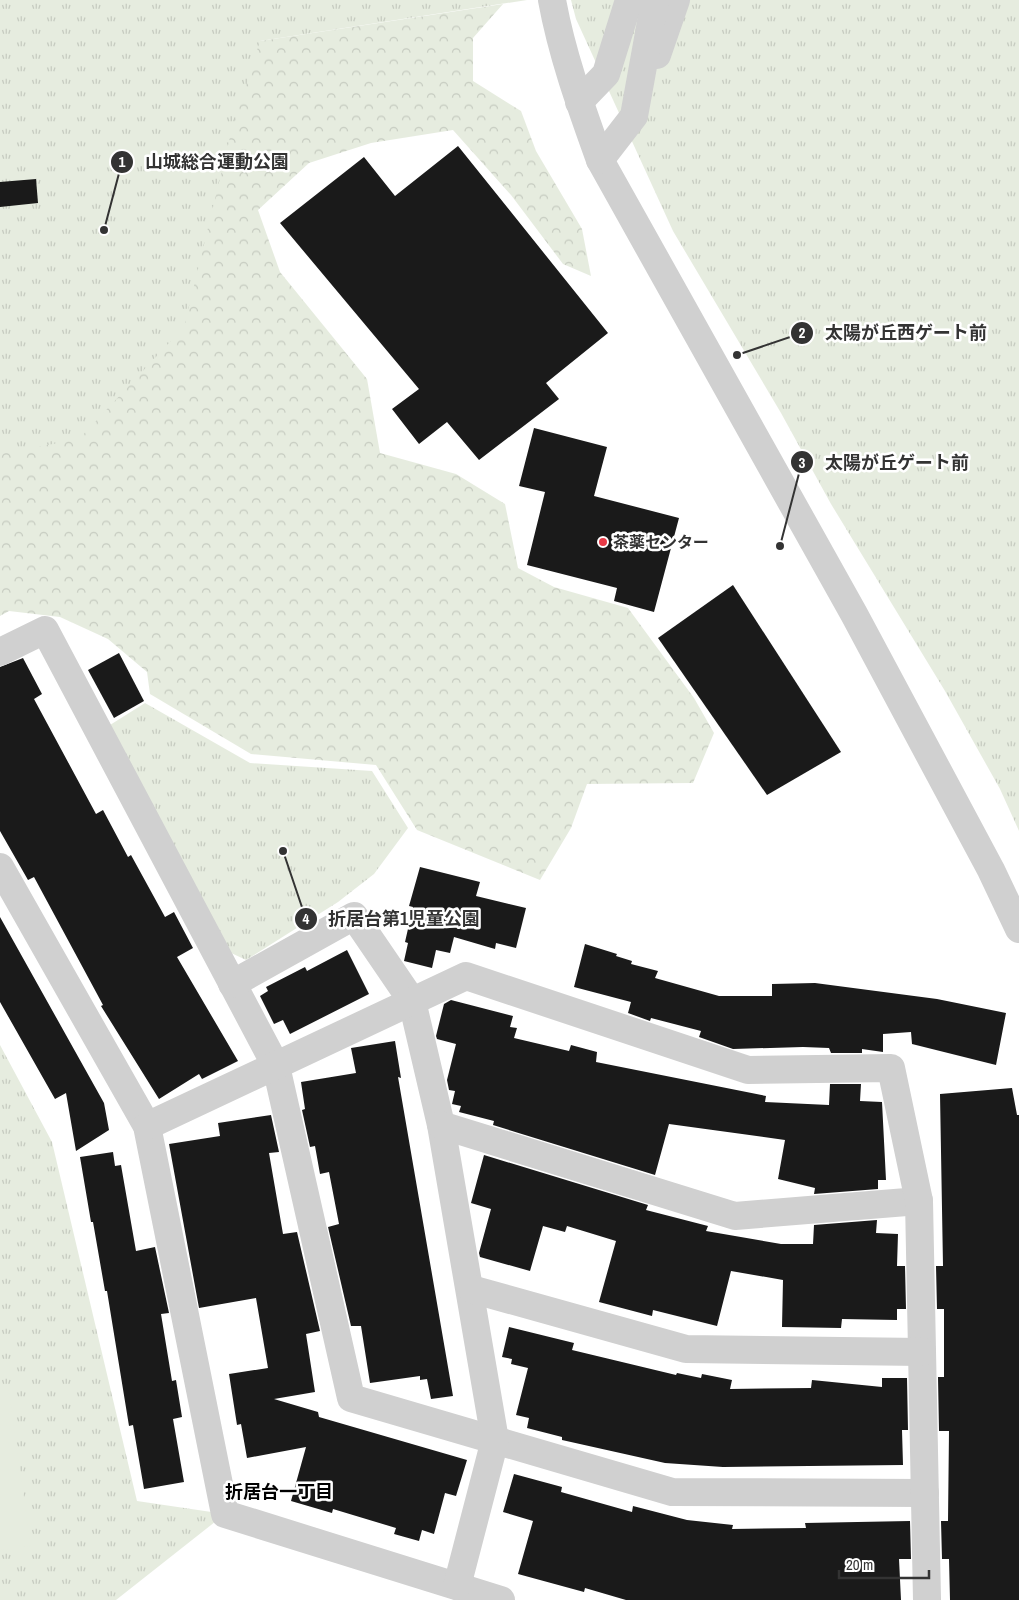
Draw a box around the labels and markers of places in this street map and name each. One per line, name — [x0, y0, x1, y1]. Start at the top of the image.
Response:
callout: 山城総合運動公園 — [110, 146, 299, 179]
callout: 太陽が丘西ゲート前 — [790, 316, 997, 349]
callout: 太陽が丘ゲート前 — [790, 446, 979, 479]
place label: 茶薬センター — [613, 531, 709, 553]
marker: 茶薬センター — [597, 536, 609, 548]
callout: 折居台第1児童公園 — [293, 902, 490, 935]

